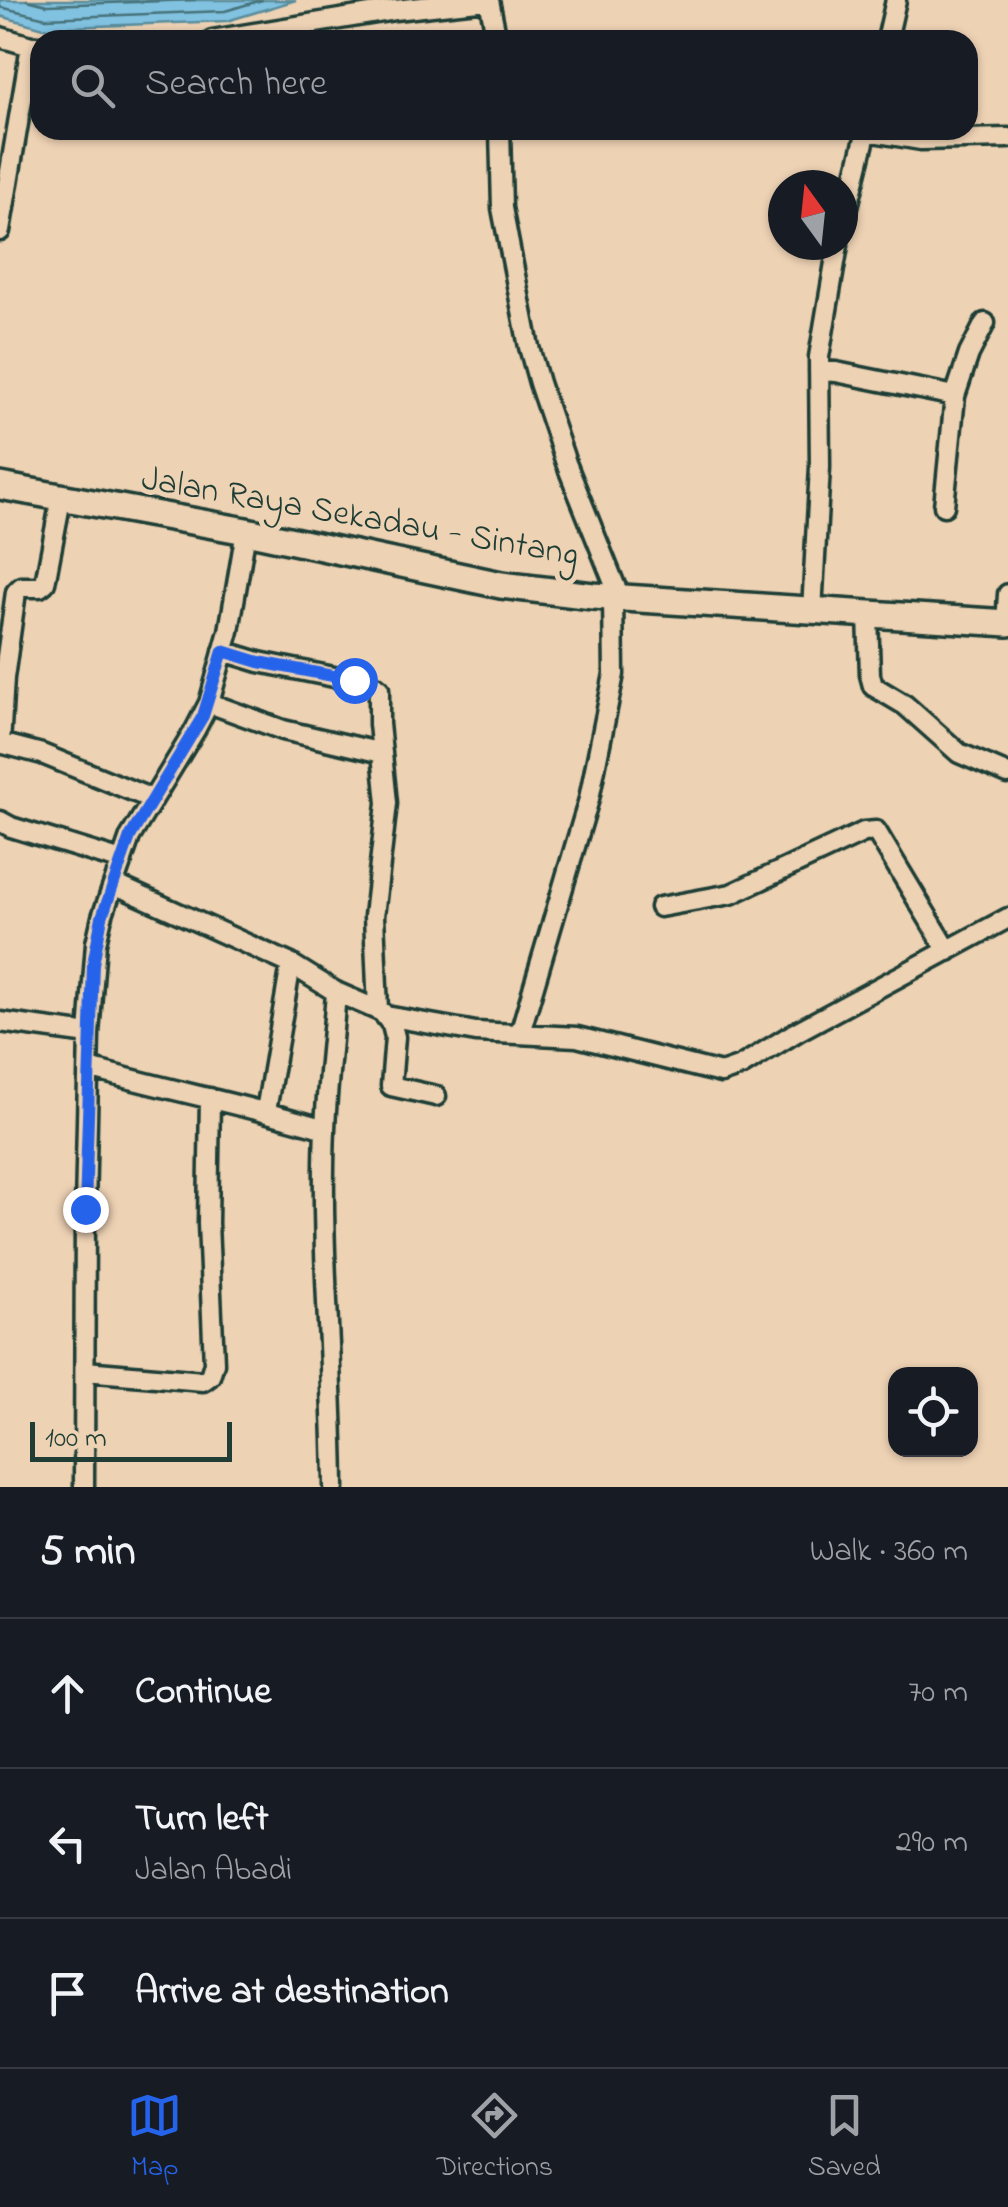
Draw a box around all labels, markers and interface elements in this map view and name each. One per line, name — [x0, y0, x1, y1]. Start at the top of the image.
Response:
search box — [30, 30, 978, 140]
text: Search here — [145, 57, 327, 113]
icon: search — [65, 58, 120, 113]
north arrow — [768, 170, 858, 260]
street label: Jalan Raya Sekadau - Sintang — [137, 454, 583, 582]
route start — [332, 658, 378, 704]
route end — [63, 1187, 109, 1233]
map controls — [888, 1367, 978, 1457]
button: locate — [888, 1367, 978, 1457]
scale bar — [30, 1417, 232, 1462]
text: 100 m — [45, 1419, 107, 1460]
text: 5 min — [40, 1522, 135, 1583]
text: Walk · 360 m — [810, 1529, 968, 1576]
text: Continue — [135, 1665, 271, 1721]
icon: ahead — [40, 1666, 95, 1721]
text: 70 m — [908, 1670, 968, 1717]
text: Turn left — [135, 1792, 268, 1848]
icon: left — [40, 1816, 95, 1871]
text: 290 m — [896, 1820, 968, 1867]
text: Jalan Abadi — [135, 1848, 292, 1895]
text: Arrive at destination — [135, 1965, 449, 2021]
icon: arrive — [40, 1966, 95, 2021]
tab: Map — [127, 2088, 182, 2189]
tab: Directions — [437, 2088, 553, 2189]
tab: Saved — [808, 2088, 881, 2189]

